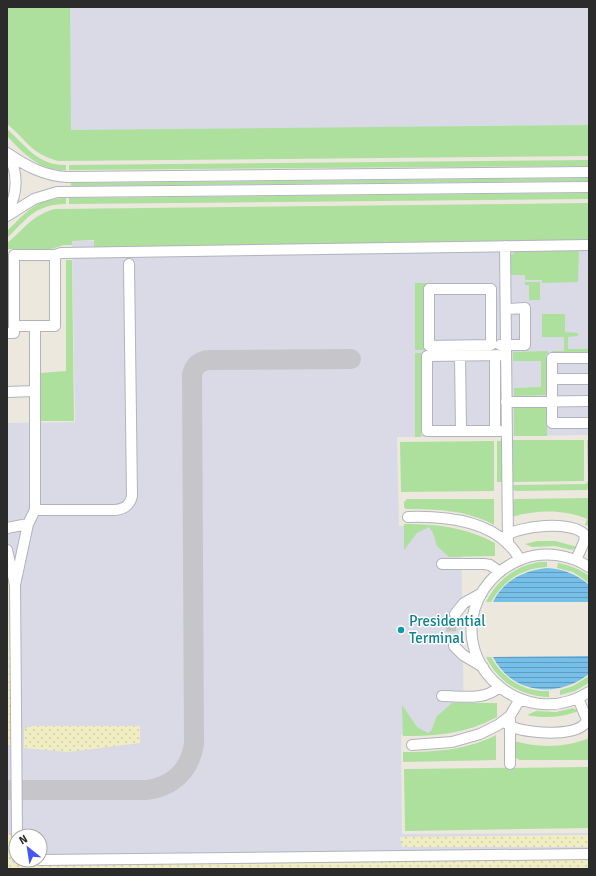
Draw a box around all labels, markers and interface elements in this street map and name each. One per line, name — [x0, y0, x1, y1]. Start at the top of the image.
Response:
place label: Presidential Terminal — [409, 612, 486, 647]
marker: Presidential Terminal — [396, 625, 406, 635]
north arrow — [8, 828, 48, 868]
text: N — [17, 832, 30, 847]

